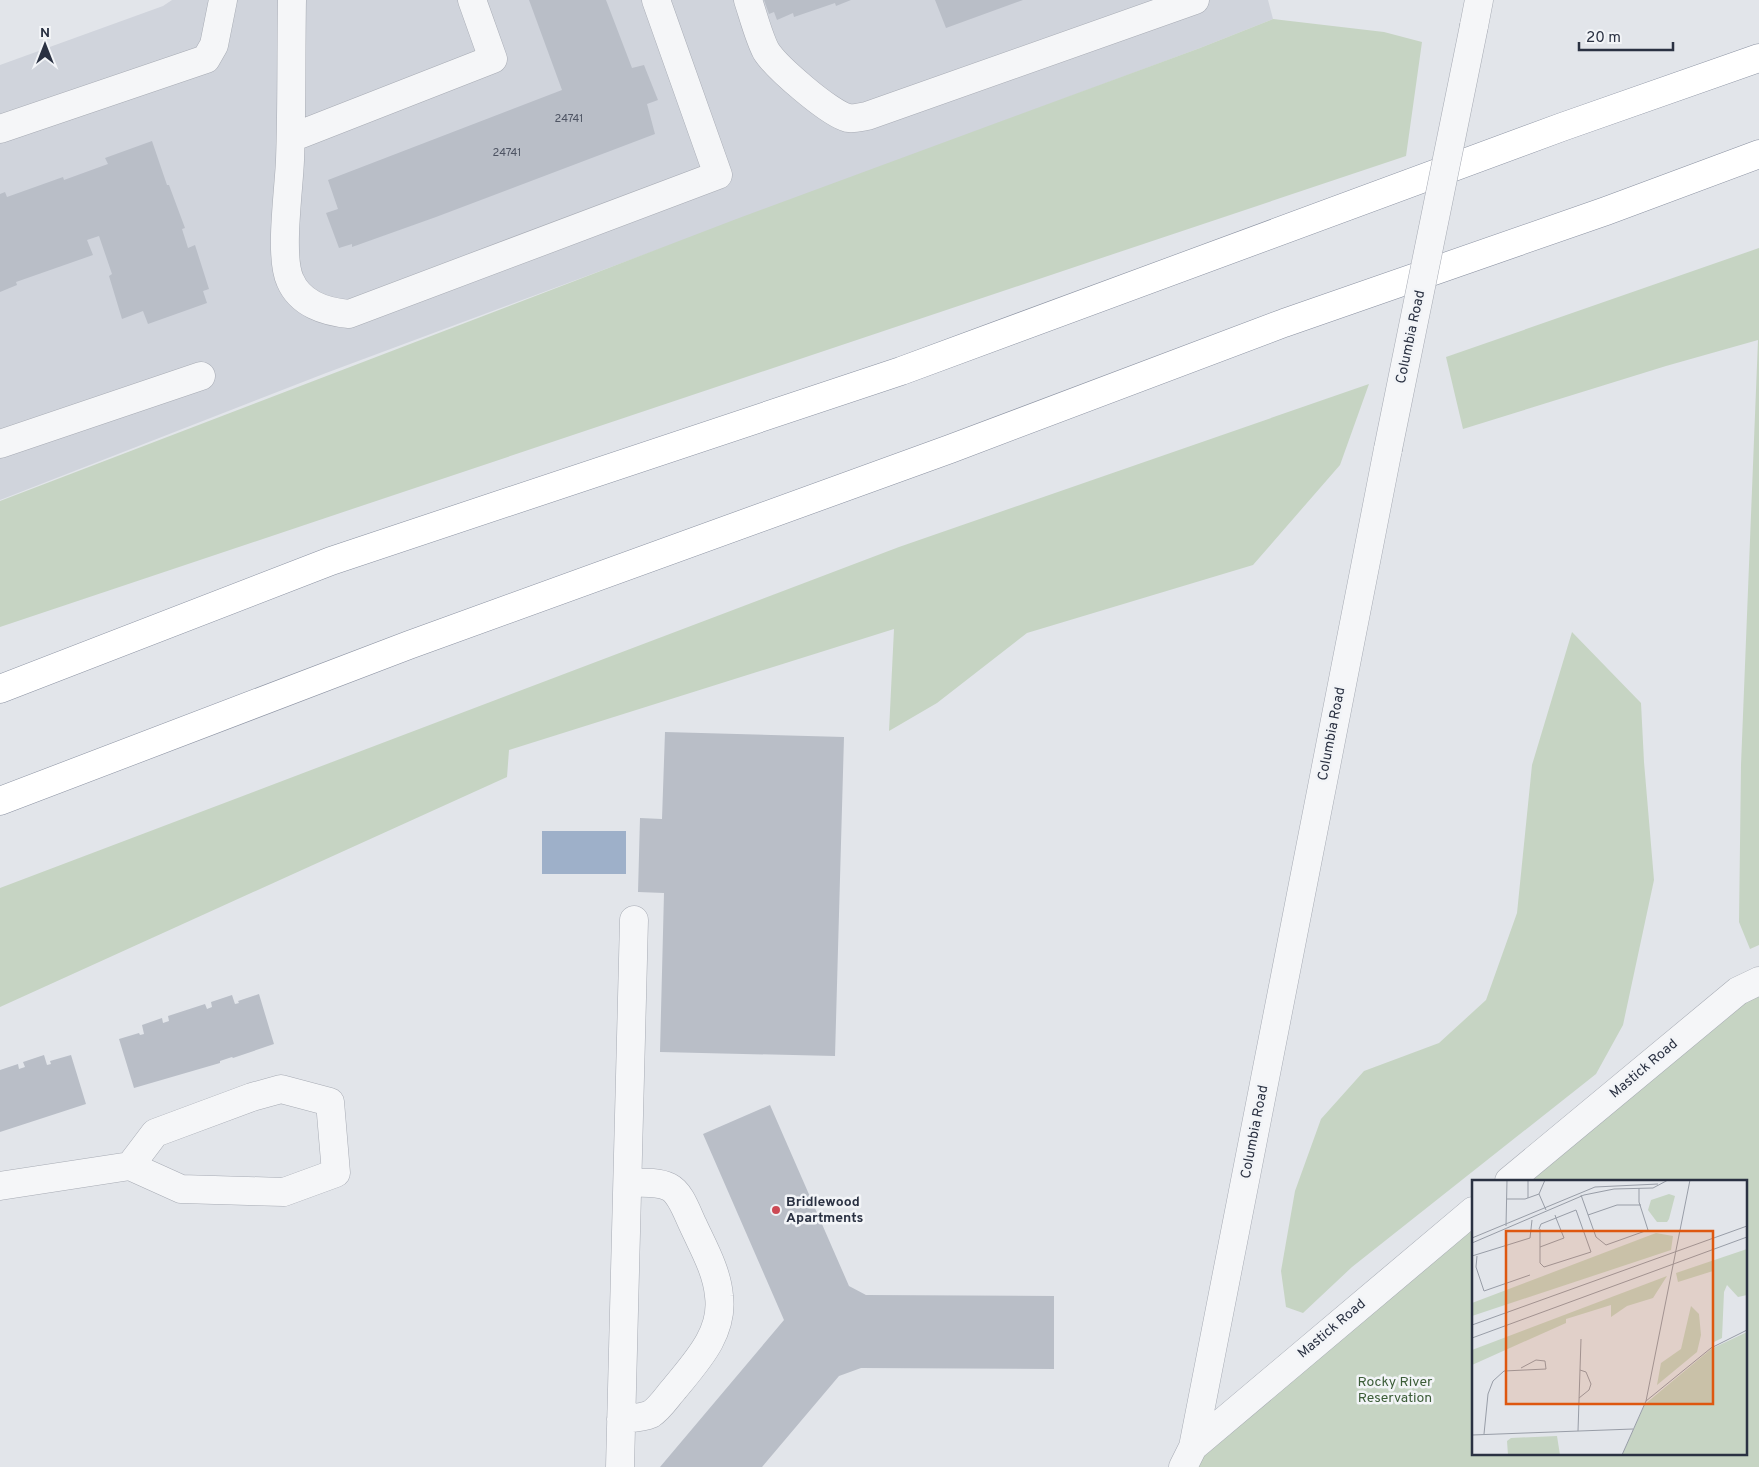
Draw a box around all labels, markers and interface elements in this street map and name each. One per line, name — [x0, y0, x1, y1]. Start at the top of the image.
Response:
north arrow — [20, 20, 70, 70]
scale bar — [1579, 20, 1673, 52]
text: N — [40, 25, 50, 42]
text: 20 m — [1586, 29, 1621, 48]
house number: 24741 — [555, 112, 583, 126]
house number: 24741 — [493, 146, 521, 160]
street label: Columbia Road — [1393, 289, 1429, 385]
street label: Columbia Road — [1315, 686, 1349, 782]
street label: Mastick Road — [1607, 1036, 1681, 1102]
street label: Columbia Road — [1238, 1084, 1272, 1180]
inset map — [1472, 1180, 1746, 1454]
place label: Bridlewood Apartments — [786, 1194, 864, 1227]
marker: Bridlewood Apartments — [770, 1204, 782, 1216]
street label: Mastick Road — [1295, 1296, 1369, 1362]
park label: Rocky River Reservation — [1358, 1374, 1433, 1407]

